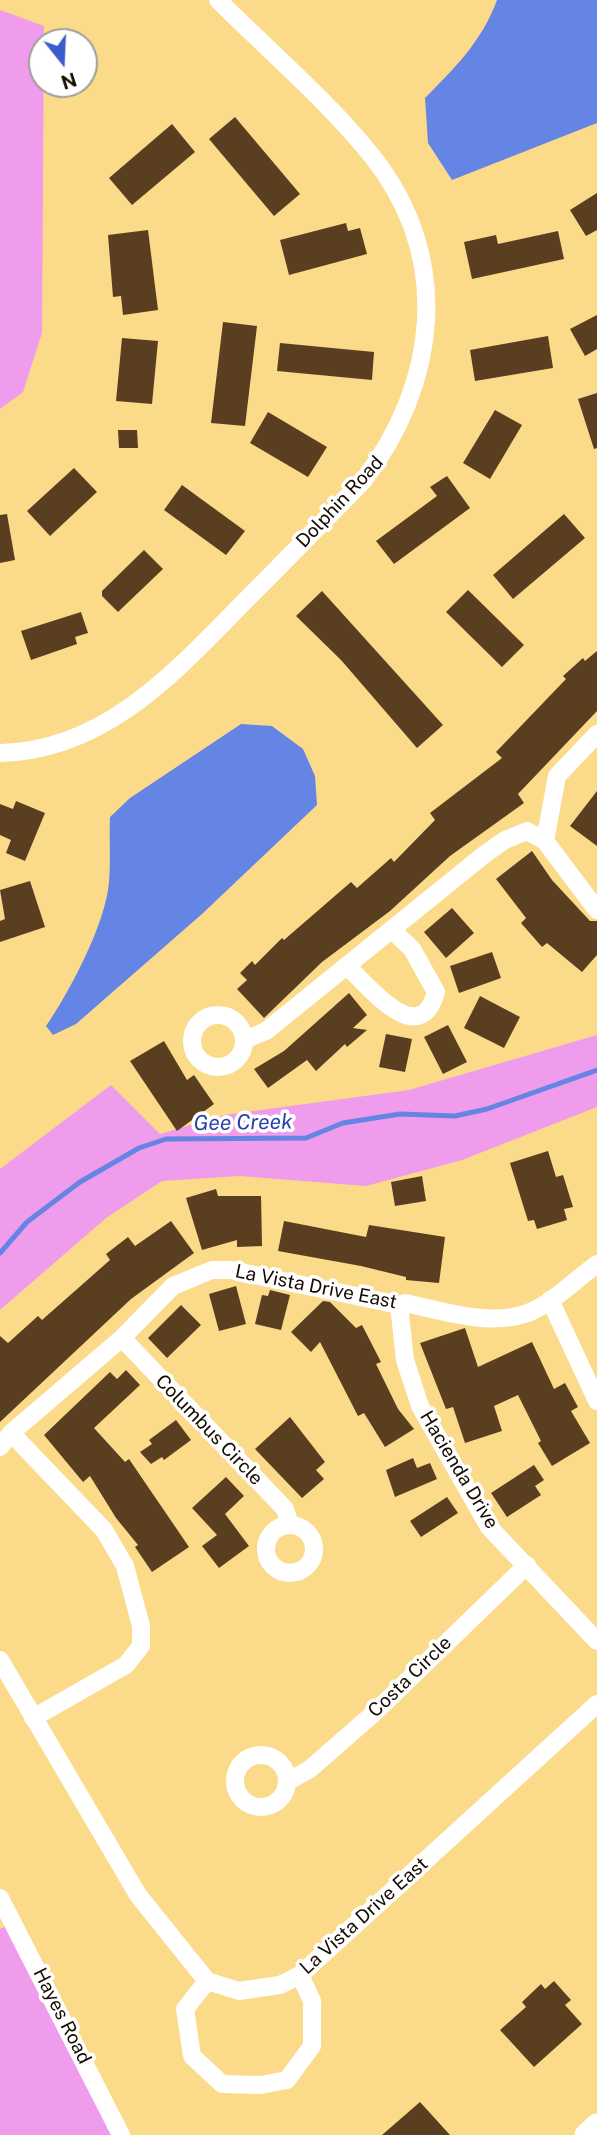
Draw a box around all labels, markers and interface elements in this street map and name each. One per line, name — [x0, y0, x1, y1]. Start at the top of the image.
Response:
north arrow — [28, 28, 98, 98]
text: N — [58, 68, 79, 94]
street label: Dolphin Road — [292, 451, 388, 553]
water label: Gee Creek — [193, 1110, 293, 1136]
street label: La Vista Drive East — [233, 1260, 399, 1314]
street label: Columbus Circle — [150, 1370, 268, 1490]
street label: Hacienda Drive — [415, 1407, 503, 1533]
street label: Costa Circle — [364, 1632, 456, 1722]
street label: La Vista Drive East — [295, 1853, 433, 1979]
street label: Hayes Road — [28, 1964, 96, 2068]

